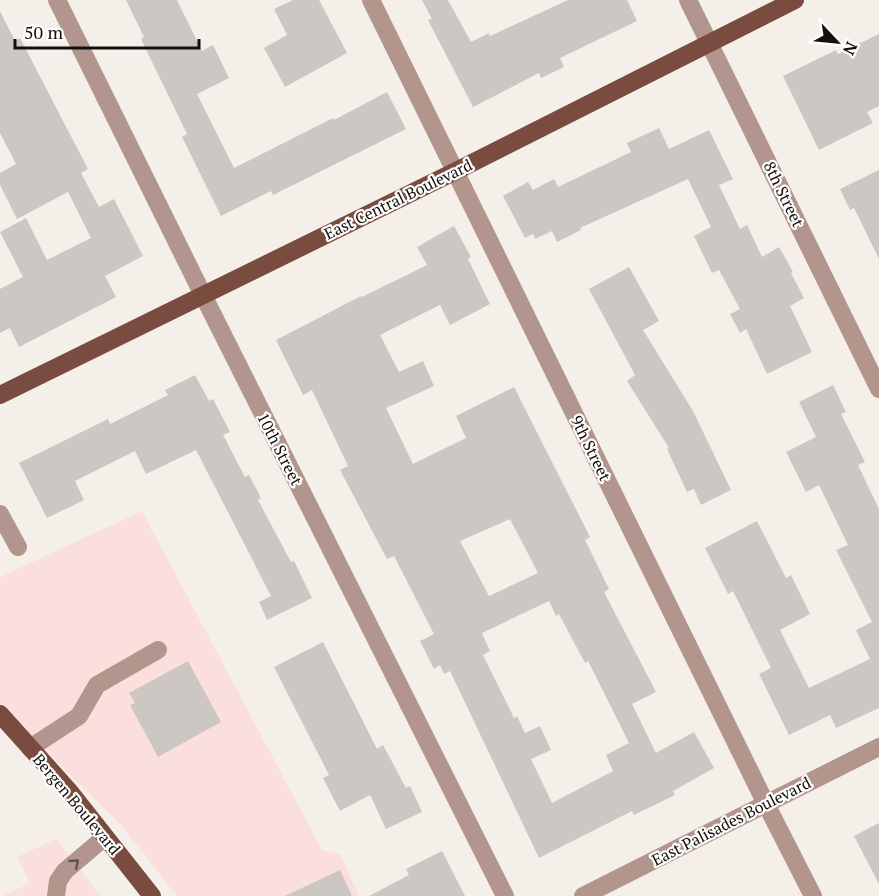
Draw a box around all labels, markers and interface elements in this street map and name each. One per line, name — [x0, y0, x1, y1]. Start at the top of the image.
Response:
scale bar — [15, 12, 200, 50]
north arrow — [807, 12, 867, 72]
text: 50 m — [24, 20, 64, 44]
text: N — [838, 38, 863, 59]
street label: East Central Boulevard — [320, 154, 476, 244]
street label: 8th Street — [759, 158, 809, 231]
street label: 10th Street — [252, 409, 308, 489]
street label: 9th Street — [566, 412, 616, 485]
street label: Bergen Boulevard — [28, 749, 126, 859]
street label: East Palisades Boulevard — [648, 771, 814, 871]
one-way arrow — [68, 859, 79, 870]

